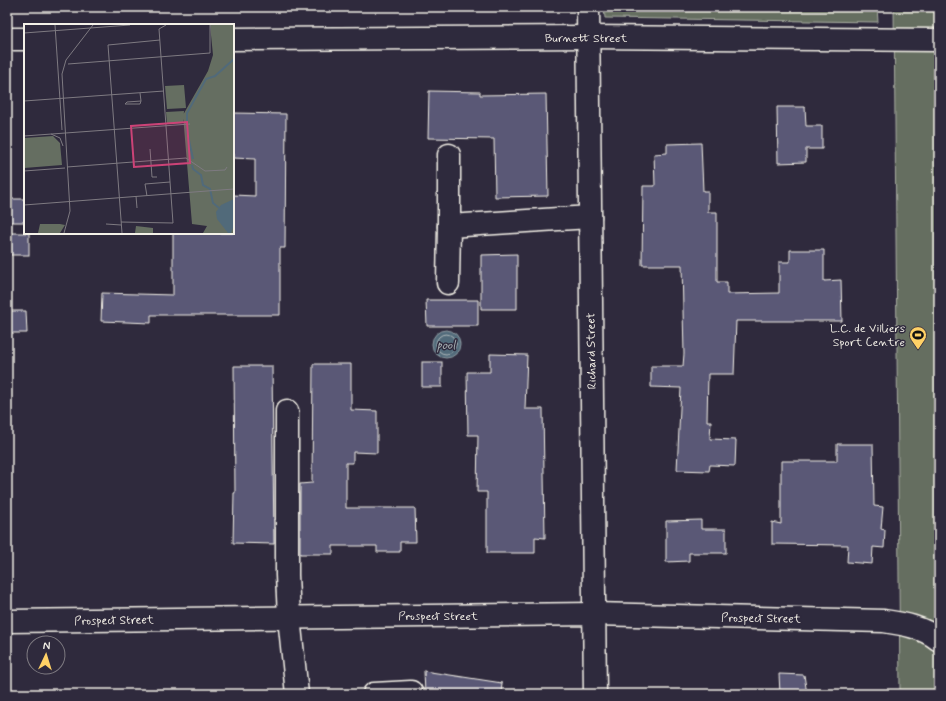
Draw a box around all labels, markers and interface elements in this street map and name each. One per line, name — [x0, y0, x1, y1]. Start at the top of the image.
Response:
inset map — [24, 24, 234, 234]
street label: Burnett Street — [545, 31, 627, 47]
street label: Richard Street — [583, 312, 601, 390]
place label: L.C. de Villiers Sport Centre — [830, 321, 905, 351]
sports icon: L.C. de Villiers Sport Centre — [908, 325, 928, 350]
water label: pool — [437, 337, 457, 354]
street label: Prospect Street — [398, 609, 478, 625]
street label: Prospect Street — [721, 610, 801, 628]
street label: Prospect Street — [74, 612, 154, 630]
north arrow — [26, 635, 66, 675]
text: N — [42, 639, 51, 653]

